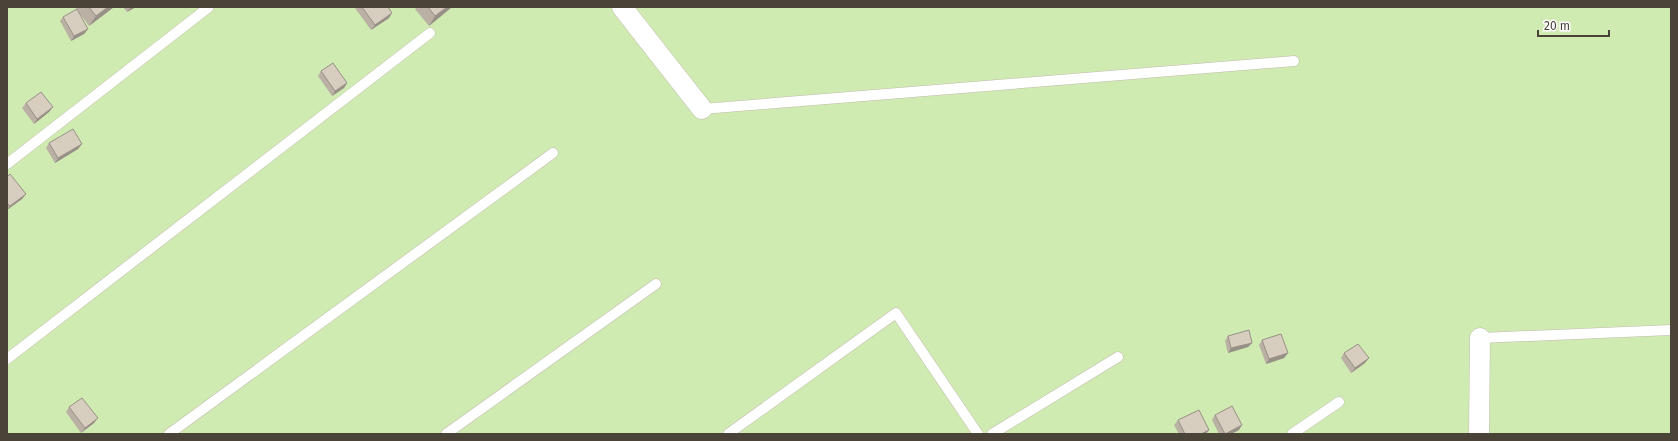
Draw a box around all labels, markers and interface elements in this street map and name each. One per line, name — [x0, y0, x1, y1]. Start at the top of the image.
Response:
scale bar — [1538, 12, 1609, 38]
text: 20 m — [1544, 19, 1570, 33]

